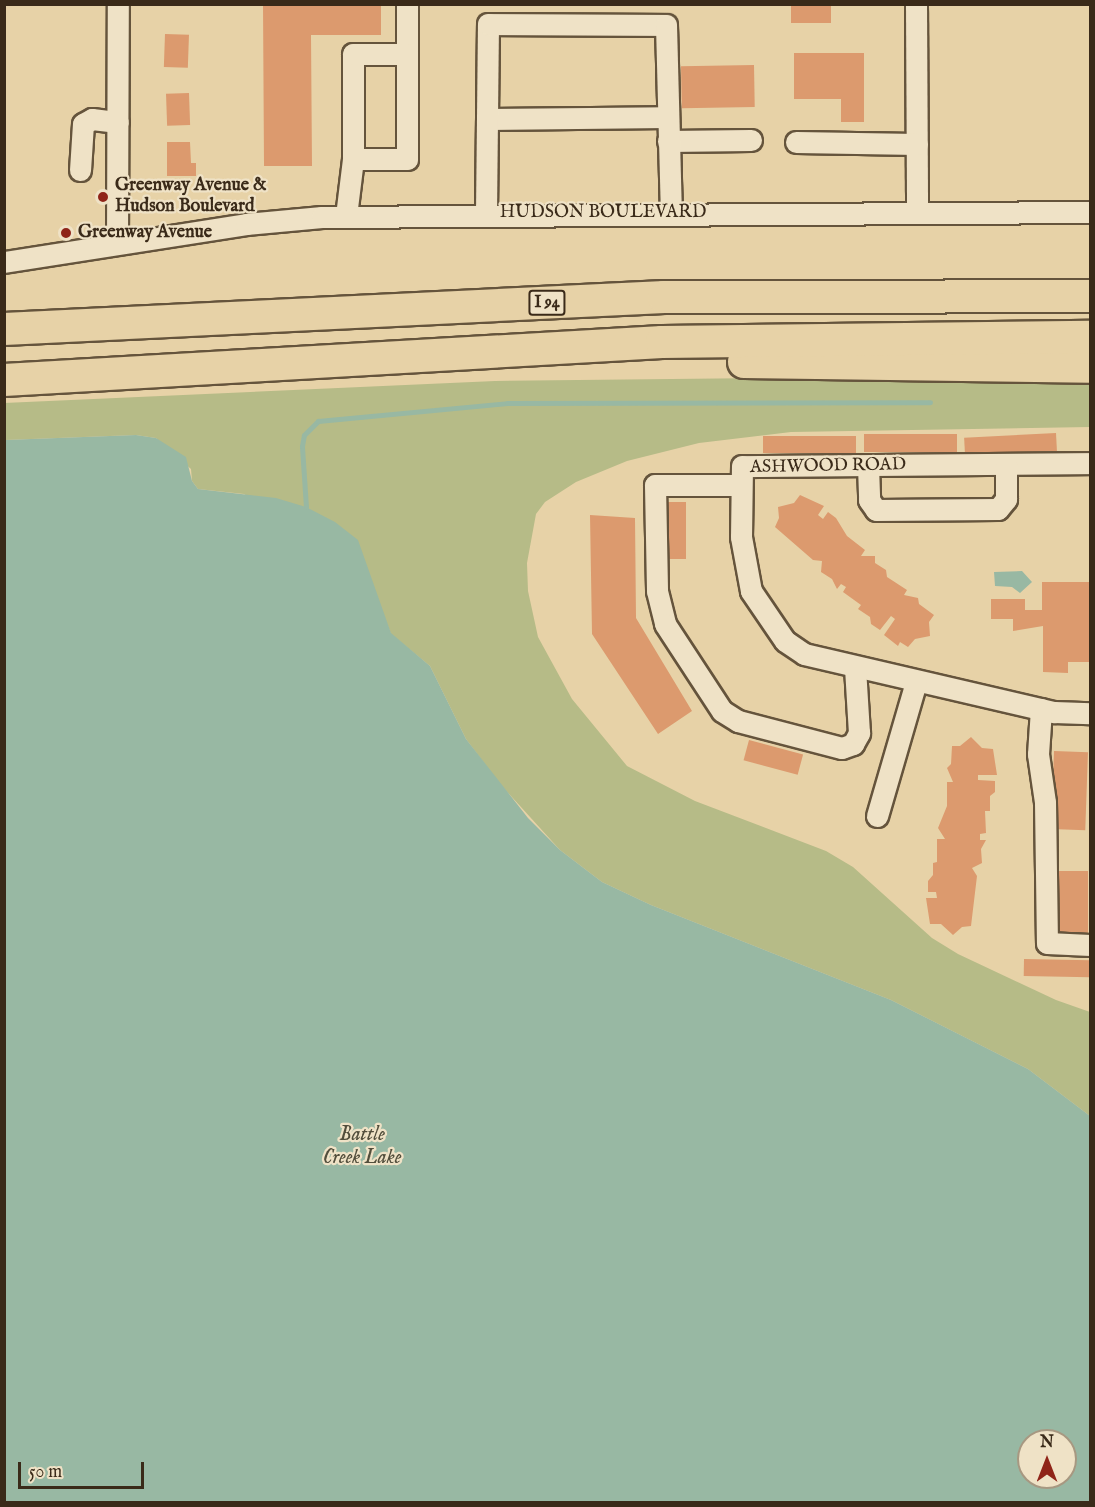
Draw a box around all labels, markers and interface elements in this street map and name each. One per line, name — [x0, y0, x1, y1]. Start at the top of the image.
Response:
place label: Greenway Avenue & Hudson Boulevard — [115, 176, 266, 219]
marker: Greenway Avenue & Hudson Boulevard — [96, 190, 110, 204]
street label: HUDSON BOULEVARD — [500, 202, 706, 224]
place label: Greenway Avenue — [78, 222, 212, 244]
marker: Greenway Avenue — [59, 226, 73, 240]
road number: I 94 — [528, 290, 566, 316]
street label: ASHWOOD ROAD — [750, 455, 906, 479]
water label: Battle Creek Lake — [323, 1122, 401, 1169]
north arrow — [1017, 1429, 1077, 1489]
text: N — [1040, 1433, 1054, 1453]
scale bar — [21, 1450, 147, 1488]
text: 50 m — [29, 1461, 62, 1484]

